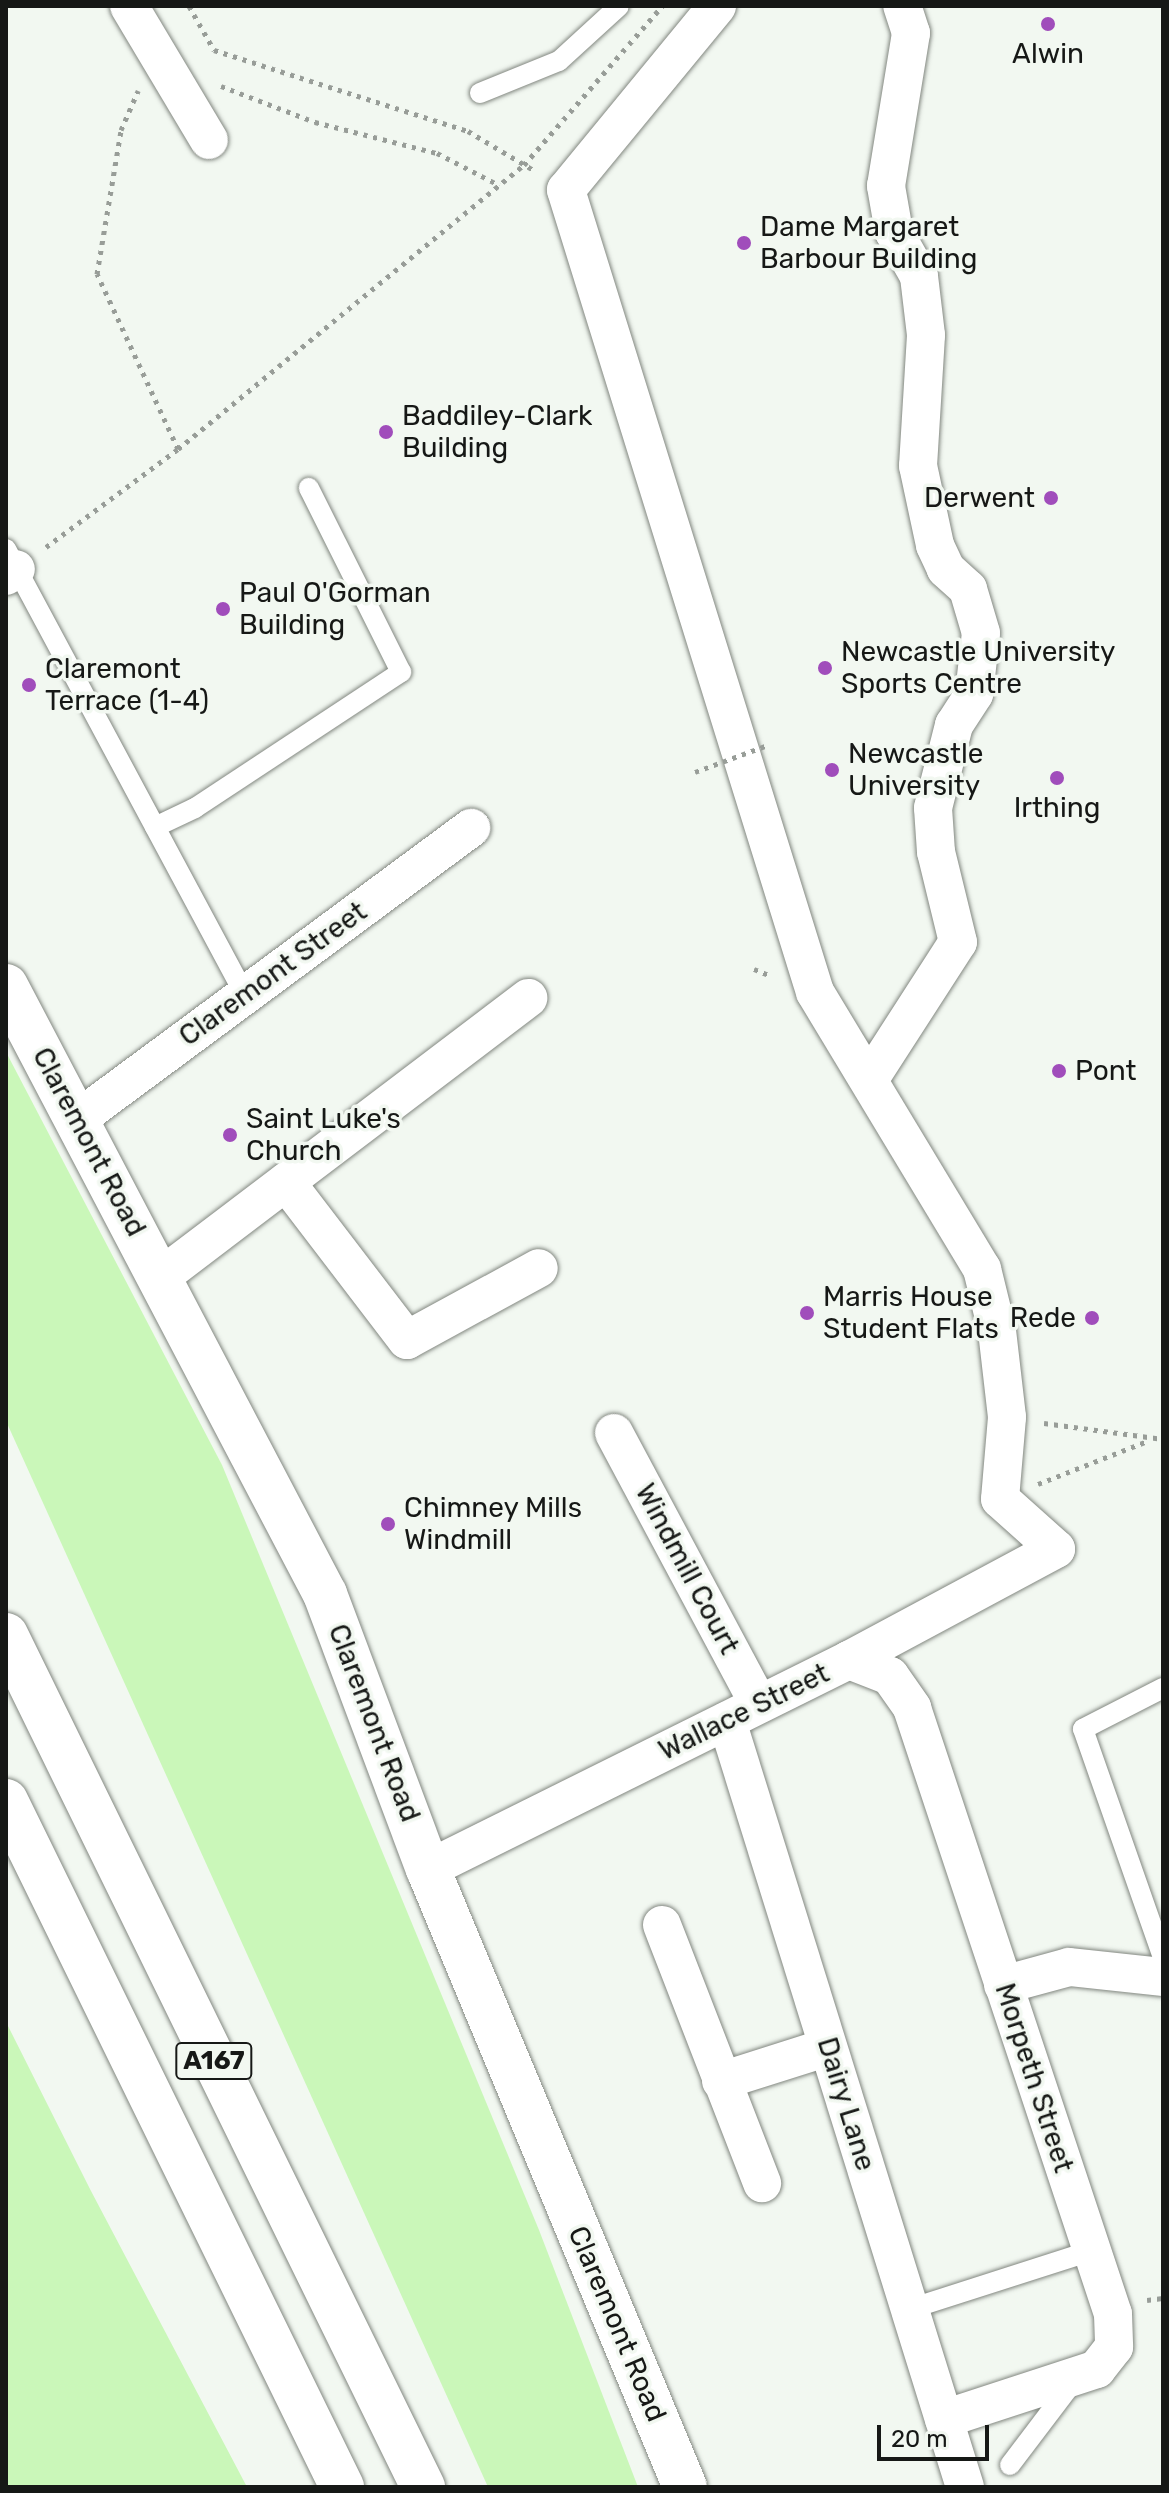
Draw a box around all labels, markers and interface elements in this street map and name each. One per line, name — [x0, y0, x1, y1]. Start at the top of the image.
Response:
marker: Alwin — [1039, 15, 1057, 33]
place label: Alwin — [1012, 37, 1084, 71]
place label: Dame Margaret Barbour Building — [760, 210, 978, 276]
marker: Dame Margaret Barbour Building — [735, 234, 753, 252]
place label: Baddiley-Clark Building — [402, 399, 593, 465]
marker: Baddiley-Clark Building — [377, 423, 395, 441]
place label: Derwent — [924, 481, 1035, 515]
marker: Derwent — [1042, 489, 1060, 507]
place label: Paul O'Gorman Building — [239, 576, 431, 642]
marker: Paul O'Gorman Building — [214, 600, 232, 618]
place label: Newcastle University Sports Centre — [841, 635, 1115, 701]
place label: Claremont Terrace (1-4) — [45, 652, 209, 718]
marker: Newcastle University Sports Centre — [816, 659, 834, 677]
marker: Claremont Terrace (1-4) — [20, 676, 38, 694]
place label: Newcastle University — [848, 737, 983, 803]
marker: Newcastle University — [823, 761, 841, 779]
marker: Irthing — [1048, 769, 1066, 787]
place label: Irthing — [1014, 791, 1100, 825]
street label: Claremont Street — [173, 895, 373, 1053]
street label: Claremont Road — [25, 1042, 153, 1242]
place label: Pont — [1075, 1054, 1137, 1088]
marker: Pont — [1050, 1062, 1068, 1080]
place label: Saint Luke's Church — [246, 1102, 401, 1168]
marker: Saint Luke's Church — [221, 1126, 239, 1144]
place label: Marris House Student Flats — [823, 1280, 999, 1346]
place label: Rede — [1010, 1301, 1076, 1335]
marker: Marris House Student Flats — [798, 1304, 816, 1322]
marker: Rede — [1083, 1309, 1101, 1327]
street label: Windmill Court — [628, 1478, 746, 1660]
place label: Chimney Mills Windmill — [404, 1491, 583, 1557]
marker: Chimney Mills Windmill — [379, 1515, 397, 1533]
street label: Claremont Road — [321, 1619, 427, 1827]
street label: Wallace Street — [653, 1656, 835, 1768]
street label: Morpeth Street — [988, 1979, 1080, 2177]
street label: Dairy Lane — [810, 2033, 882, 2175]
road number: A167 — [174, 2039, 254, 2083]
street label: Claremont Road — [561, 2221, 673, 2427]
scale bar — [881, 2409, 993, 2459]
text: 20 m — [891, 2425, 948, 2453]

